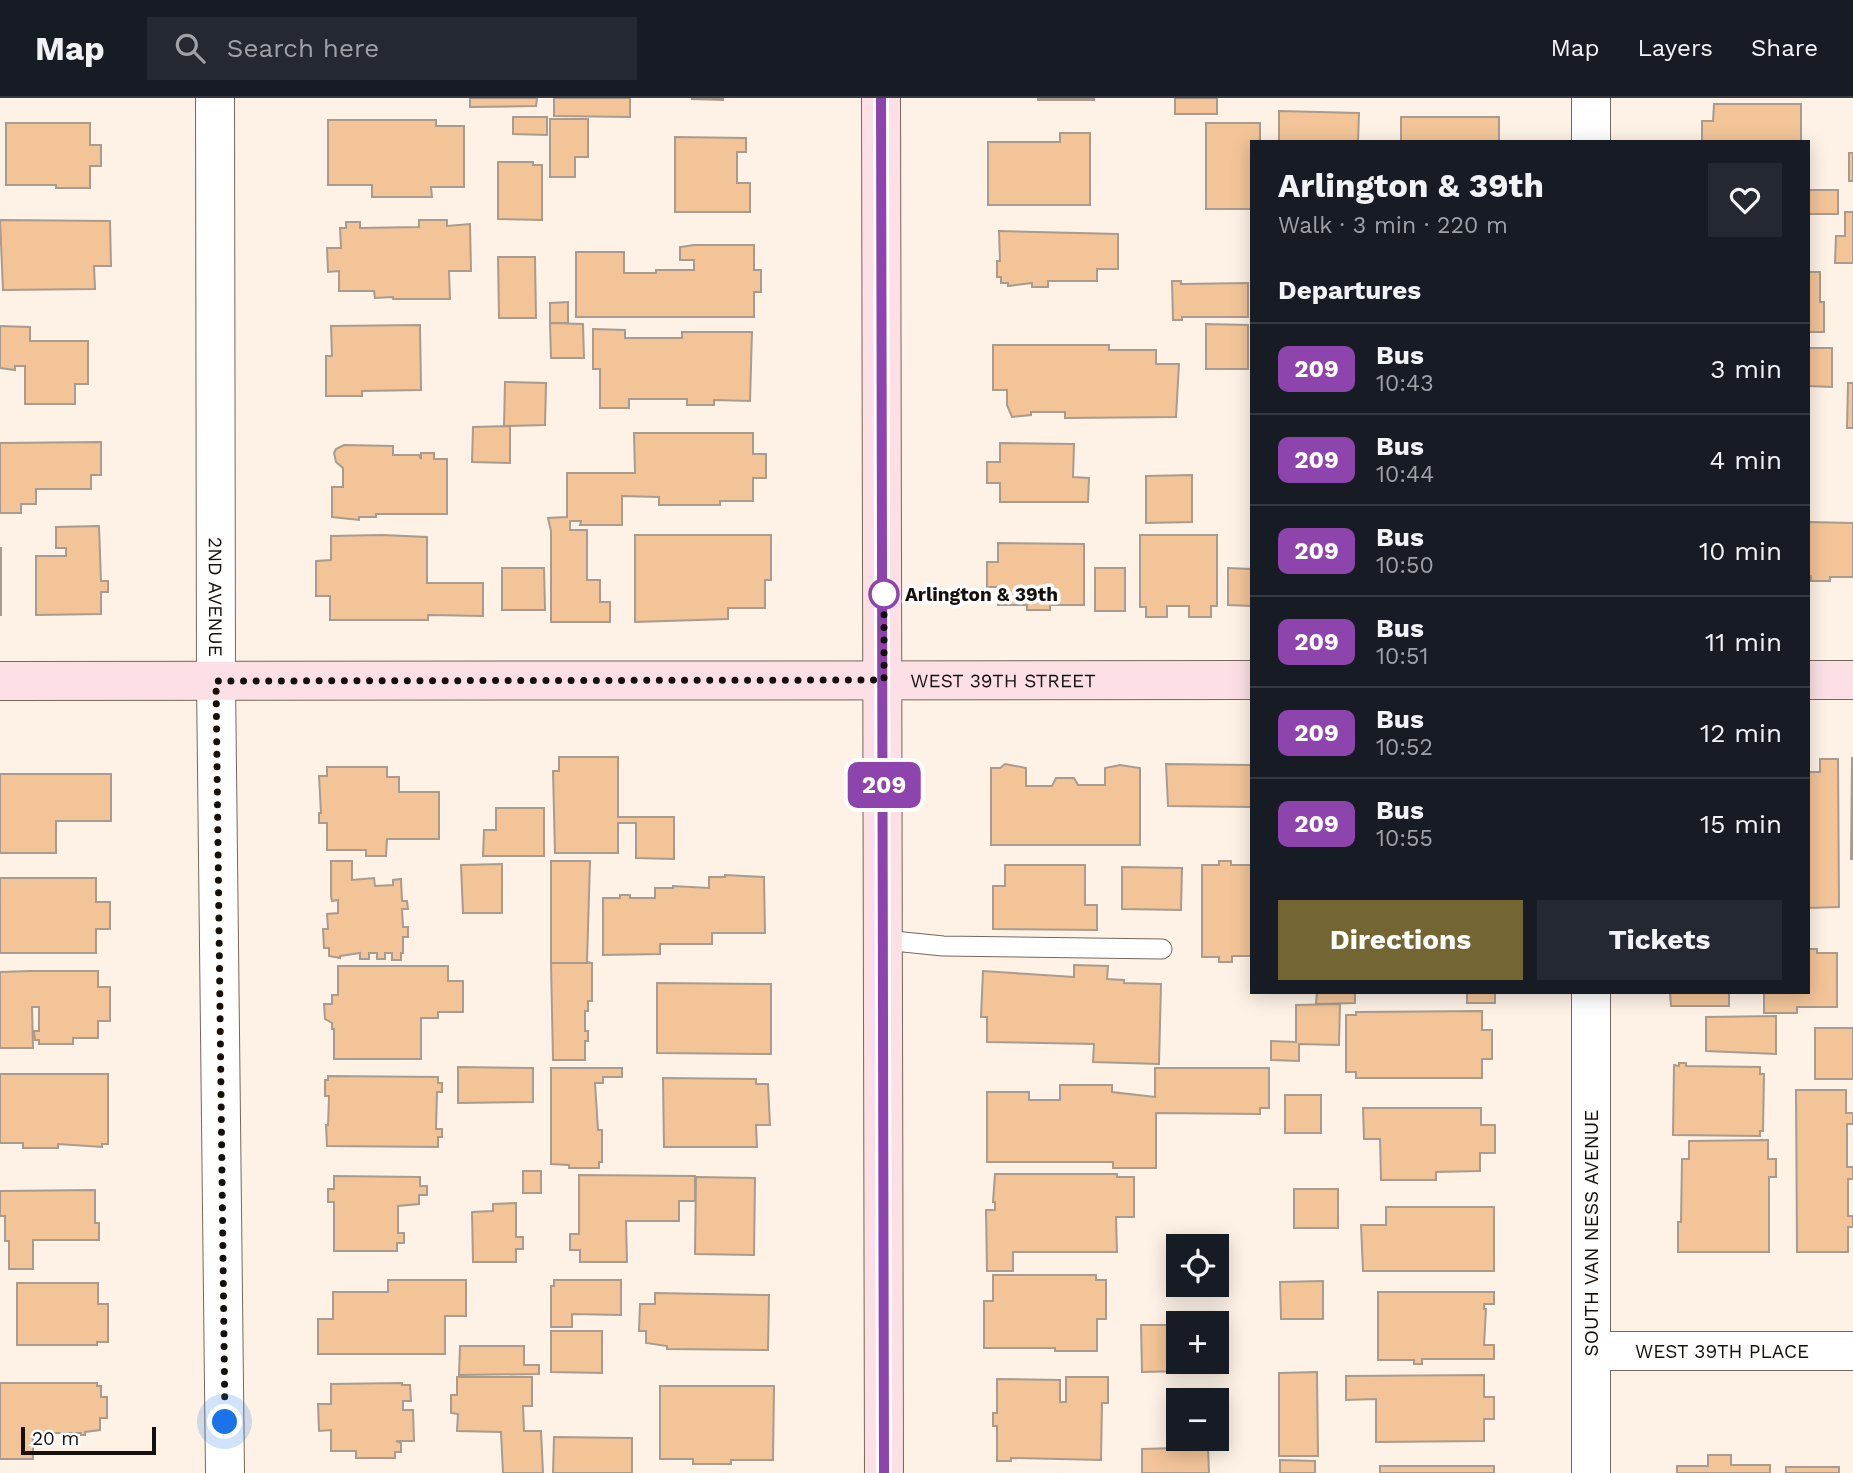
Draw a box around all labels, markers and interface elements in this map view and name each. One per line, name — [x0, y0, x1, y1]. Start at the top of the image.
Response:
search box — [147, 17, 637, 80]
text: Map — [35, 29, 105, 68]
icon: search — [171, 29, 209, 67]
text: Search here — [227, 33, 379, 63]
text: Map — [1551, 34, 1599, 62]
text: Layers — [1637, 34, 1713, 62]
text: Share — [1751, 34, 1818, 62]
button: heart — [1708, 163, 1782, 237]
text: Arlington & 39th — [1278, 166, 1544, 205]
text: Walk · 3 min · 220 m — [1278, 212, 1508, 239]
text: Departures — [1278, 275, 1421, 305]
text: Bus — [1376, 340, 1424, 370]
text: 3 min — [1710, 354, 1782, 384]
text: 209 — [1294, 355, 1339, 383]
text: 10:43 — [1376, 370, 1434, 397]
text: Bus — [1376, 431, 1424, 461]
text: 4 min — [1709, 445, 1782, 475]
text: 209 — [1294, 446, 1339, 474]
text: 10:44 — [1376, 461, 1434, 488]
text: Bus — [1376, 522, 1424, 552]
text: 10 min — [1699, 536, 1782, 566]
street label: 2ND AVENUE — [204, 537, 227, 657]
text: 209 — [1294, 537, 1339, 565]
text: 10:50 — [1376, 552, 1434, 579]
marker: Arlington & 39th — [869, 579, 899, 609]
place label: Arlington & 39th — [905, 583, 1058, 606]
text: Bus — [1376, 613, 1424, 643]
text: 11 min — [1705, 627, 1782, 657]
text: 209 — [1294, 628, 1339, 656]
text: 10:51 — [1376, 643, 1428, 670]
street label: WEST 39TH STREET — [910, 669, 1096, 692]
text: Bus — [1376, 704, 1424, 734]
text: 12 min — [1700, 718, 1782, 748]
text: 209 — [1294, 719, 1339, 747]
text: 10:52 — [1376, 734, 1433, 761]
line badge: 209 — [844, 762, 924, 808]
text: 209 — [862, 771, 906, 799]
text: Bus — [1376, 795, 1424, 825]
text: 15 min — [1700, 809, 1782, 839]
text: 209 — [1294, 810, 1339, 838]
text: 10:55 — [1376, 825, 1433, 852]
button: Directions — [1278, 900, 1523, 980]
button: Tickets — [1537, 900, 1782, 980]
street label: SOUTH VAN NESS AVENUE — [1580, 1110, 1603, 1356]
map controls — [1166, 1234, 1229, 1451]
button: locate — [1166, 1234, 1229, 1297]
button: + — [1166, 1311, 1229, 1374]
street label: WEST 39TH PLACE — [1635, 1340, 1809, 1363]
button: − — [1166, 1388, 1229, 1451]
your location — [207, 1404, 242, 1439]
scale bar — [21, 1424, 156, 1456]
text: 20 m — [32, 1427, 79, 1450]

